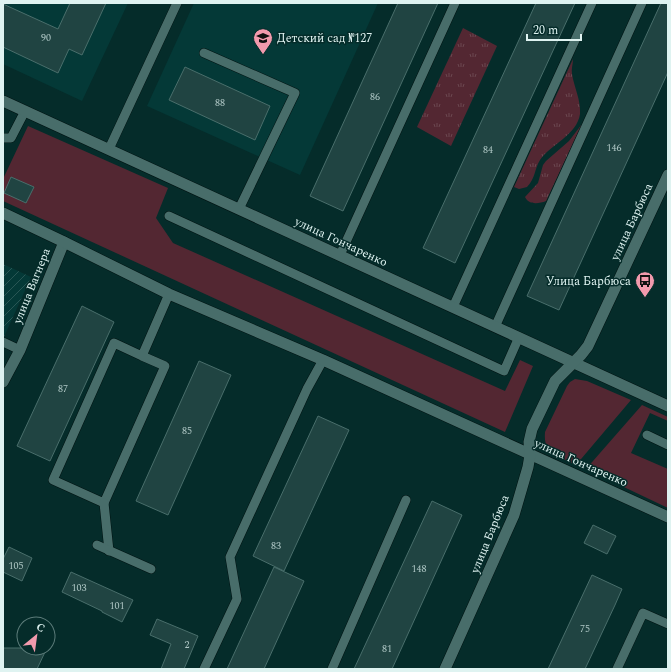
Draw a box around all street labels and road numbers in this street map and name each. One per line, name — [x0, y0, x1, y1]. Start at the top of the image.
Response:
street label: улица Барбюса — [605, 180, 658, 265]
street label: улица Гончаренко — [291, 212, 391, 272]
street label: улица Вагнера — [8, 245, 56, 328]
street label: улица Гончаренко — [530, 433, 631, 492]
street label: улица Барбюса — [465, 492, 514, 577]

